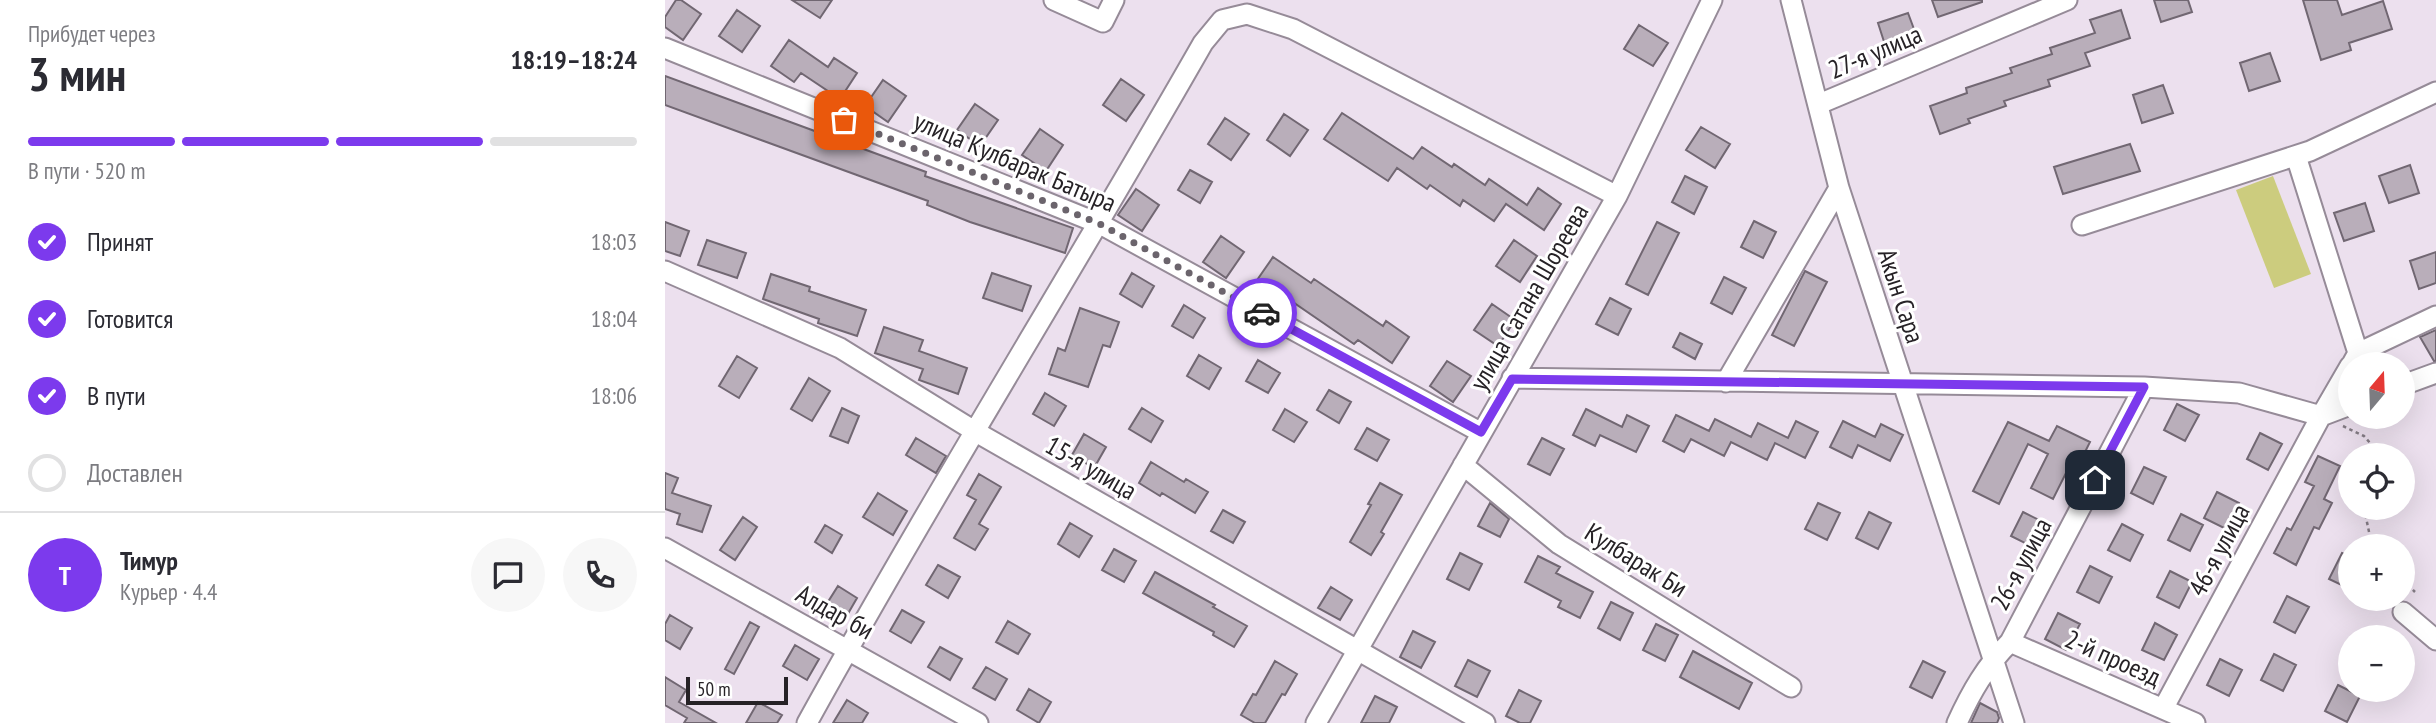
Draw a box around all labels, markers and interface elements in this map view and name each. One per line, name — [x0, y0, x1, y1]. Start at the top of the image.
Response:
street label: 27-я улица — [1823, 17, 1927, 86]
text: Прибудет через — [28, 19, 156, 48]
text: 18:19–18:24 — [510, 43, 637, 76]
text: 3 мин — [28, 44, 126, 104]
pin — [814, 90, 874, 150]
icon: bag — [825, 101, 863, 139]
street label: улица Кулбарак Батыра — [909, 104, 1121, 219]
text: В пути · 520 m — [28, 156, 145, 185]
street label: улица Сатана Шореева — [1462, 198, 1595, 396]
icon: check — [28, 223, 66, 261]
text: Принят — [87, 225, 153, 258]
text: 18:03 — [591, 227, 637, 256]
street label: Акын Сара — [1871, 245, 1932, 347]
courier — [1227, 278, 1297, 348]
icon: car — [1243, 294, 1281, 332]
icon: check — [28, 300, 66, 338]
text: Готовится — [87, 302, 173, 335]
text: 18:04 — [591, 304, 637, 333]
north arrow — [2338, 352, 2415, 429]
map controls — [2338, 352, 2415, 702]
icon: check — [28, 377, 66, 415]
text: В пути — [87, 379, 146, 412]
text: 18:06 — [591, 381, 637, 410]
street label: 15-я улица — [1040, 428, 1143, 507]
button: locate — [2338, 443, 2415, 520]
pin — [2065, 450, 2125, 510]
text: Доставлен — [87, 456, 183, 489]
icon: home — [2076, 461, 2114, 499]
street label: 46-я улица — [2181, 498, 2257, 602]
street label: 26-я улица — [1983, 512, 2059, 616]
street label: Кулбарак Би — [1579, 515, 1694, 604]
button: + — [2338, 534, 2415, 611]
button: chat — [471, 538, 545, 612]
button: phone — [563, 538, 637, 612]
text: Тимур — [120, 544, 178, 577]
text: Т — [59, 559, 71, 592]
text: Курьер · 4.4 — [120, 577, 217, 606]
street label: Алдар би — [791, 577, 880, 646]
street label: 2-й проезд — [2060, 622, 2166, 693]
button: − — [2338, 625, 2415, 702]
scale bar — [686, 674, 787, 706]
text: 50 m — [697, 677, 731, 701]

